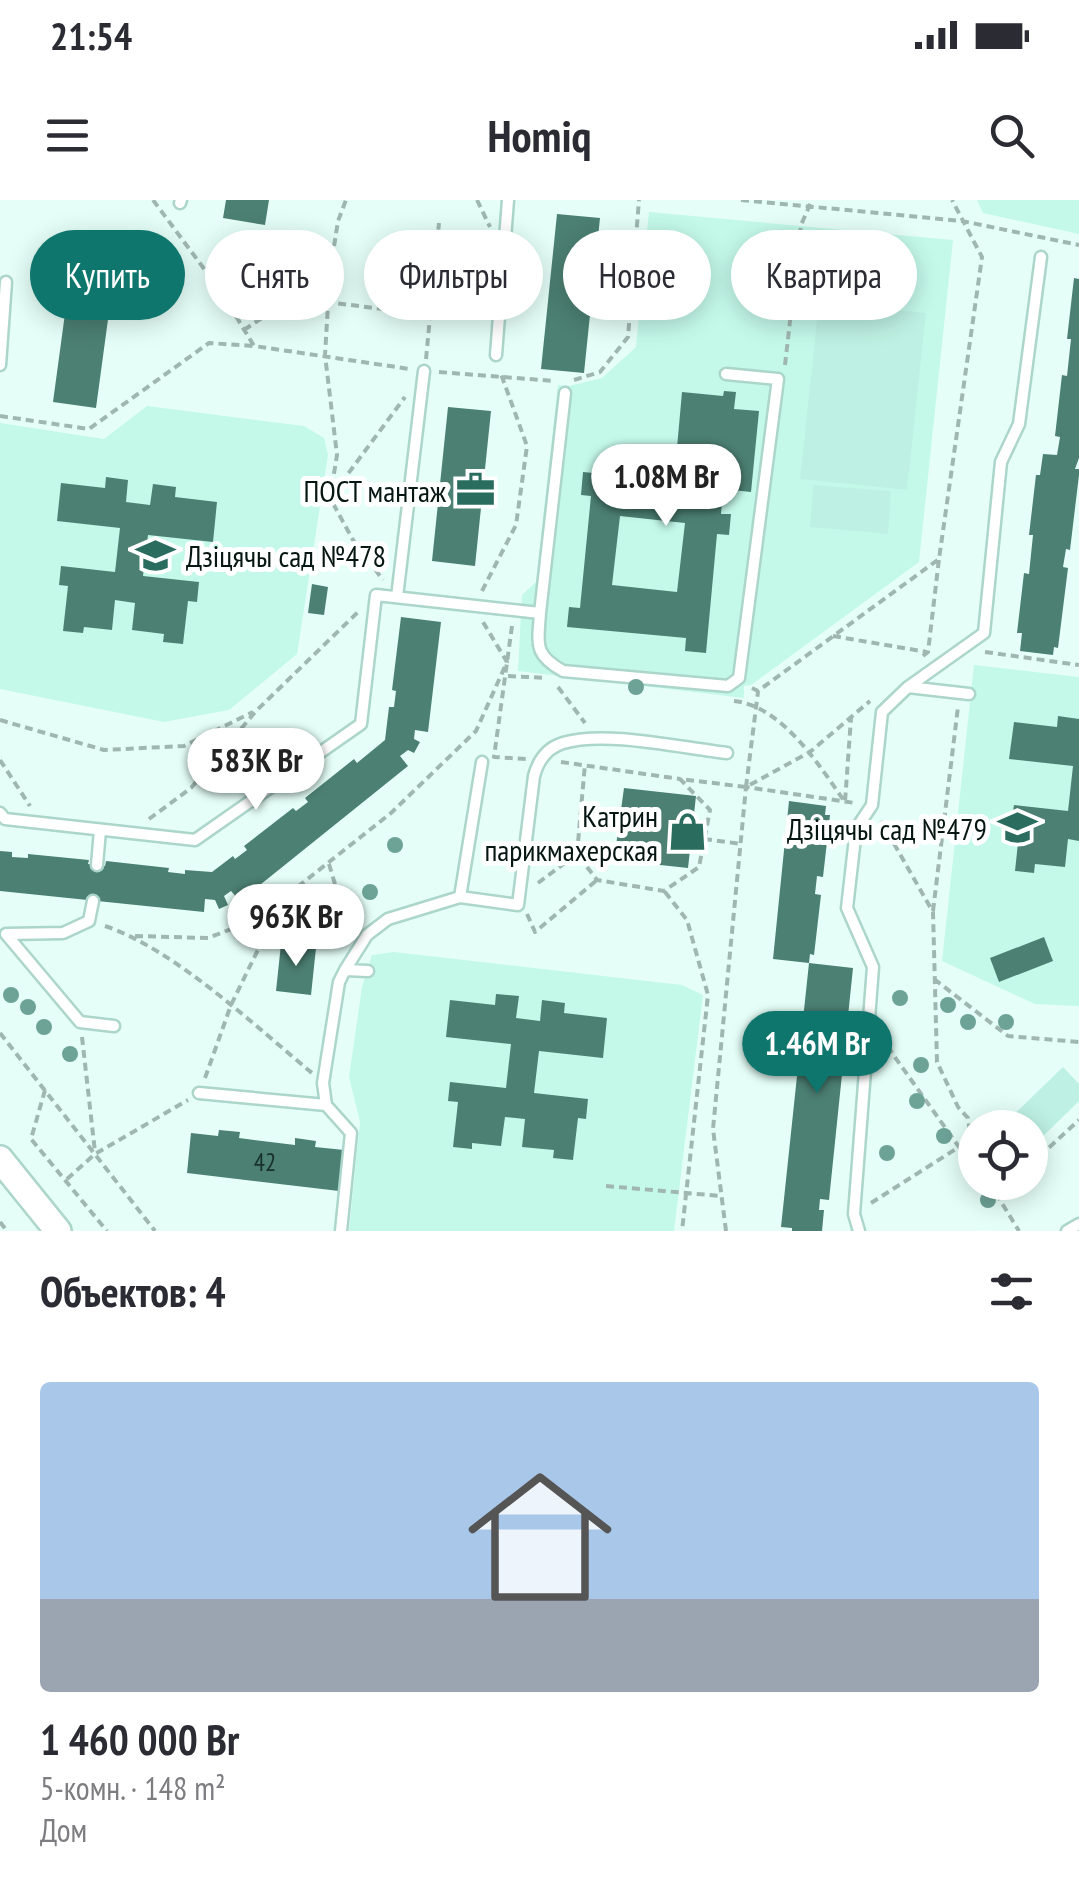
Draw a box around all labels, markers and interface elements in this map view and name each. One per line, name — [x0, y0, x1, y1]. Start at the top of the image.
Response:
text: 21:54 — [50, 11, 132, 60]
text: Homiq — [488, 106, 591, 164]
icon: menu — [40, 108, 95, 163]
icon: search — [984, 108, 1039, 163]
chip: Купить — [30, 230, 185, 320]
chip: Снять — [205, 230, 344, 320]
chip: Фильтры — [364, 230, 543, 320]
chip: Новое — [563, 230, 711, 320]
chip: Квартира — [731, 230, 917, 320]
pin: 1.08M Br — [563, 444, 769, 529]
text: 1.08M Br — [613, 455, 719, 497]
office icon: ПОСТ мантаж — [455, 469, 497, 511]
place label: ПОСТ мантаж — [304, 471, 447, 510]
school or university icon: Дзіцячы сад №478 — [135, 534, 177, 576]
place label: Дзіцячы сад №478 — [186, 536, 386, 575]
pin: 583K Br — [164, 728, 348, 813]
text: 583K Br — [209, 739, 303, 781]
place label: Катрин парикмахерская — [484, 796, 658, 869]
school or university icon: Дзіцячы сад №479 — [996, 807, 1038, 849]
place label: Дзіцячы сад №479 — [787, 809, 987, 848]
shop icon: Катрин парикмахерская — [667, 811, 709, 853]
pin: 963K Br — [204, 884, 388, 969]
text: 963K Br — [249, 895, 343, 937]
pin: 1.46M Br — [714, 1011, 920, 1096]
text: 1.46M Br — [764, 1022, 870, 1064]
map controls — [958, 1110, 1048, 1200]
button: locate — [958, 1110, 1048, 1200]
house number: 42 — [254, 1146, 276, 1178]
text: Объектов: 4 — [40, 1264, 226, 1319]
icon: filters — [984, 1264, 1039, 1319]
icon: home — [450, 1447, 630, 1627]
text: 1 460 000 Br — [40, 1712, 239, 1767]
text: 5-комн. · 148 m² — [40, 1767, 226, 1809]
text: Дом — [40, 1809, 87, 1851]

